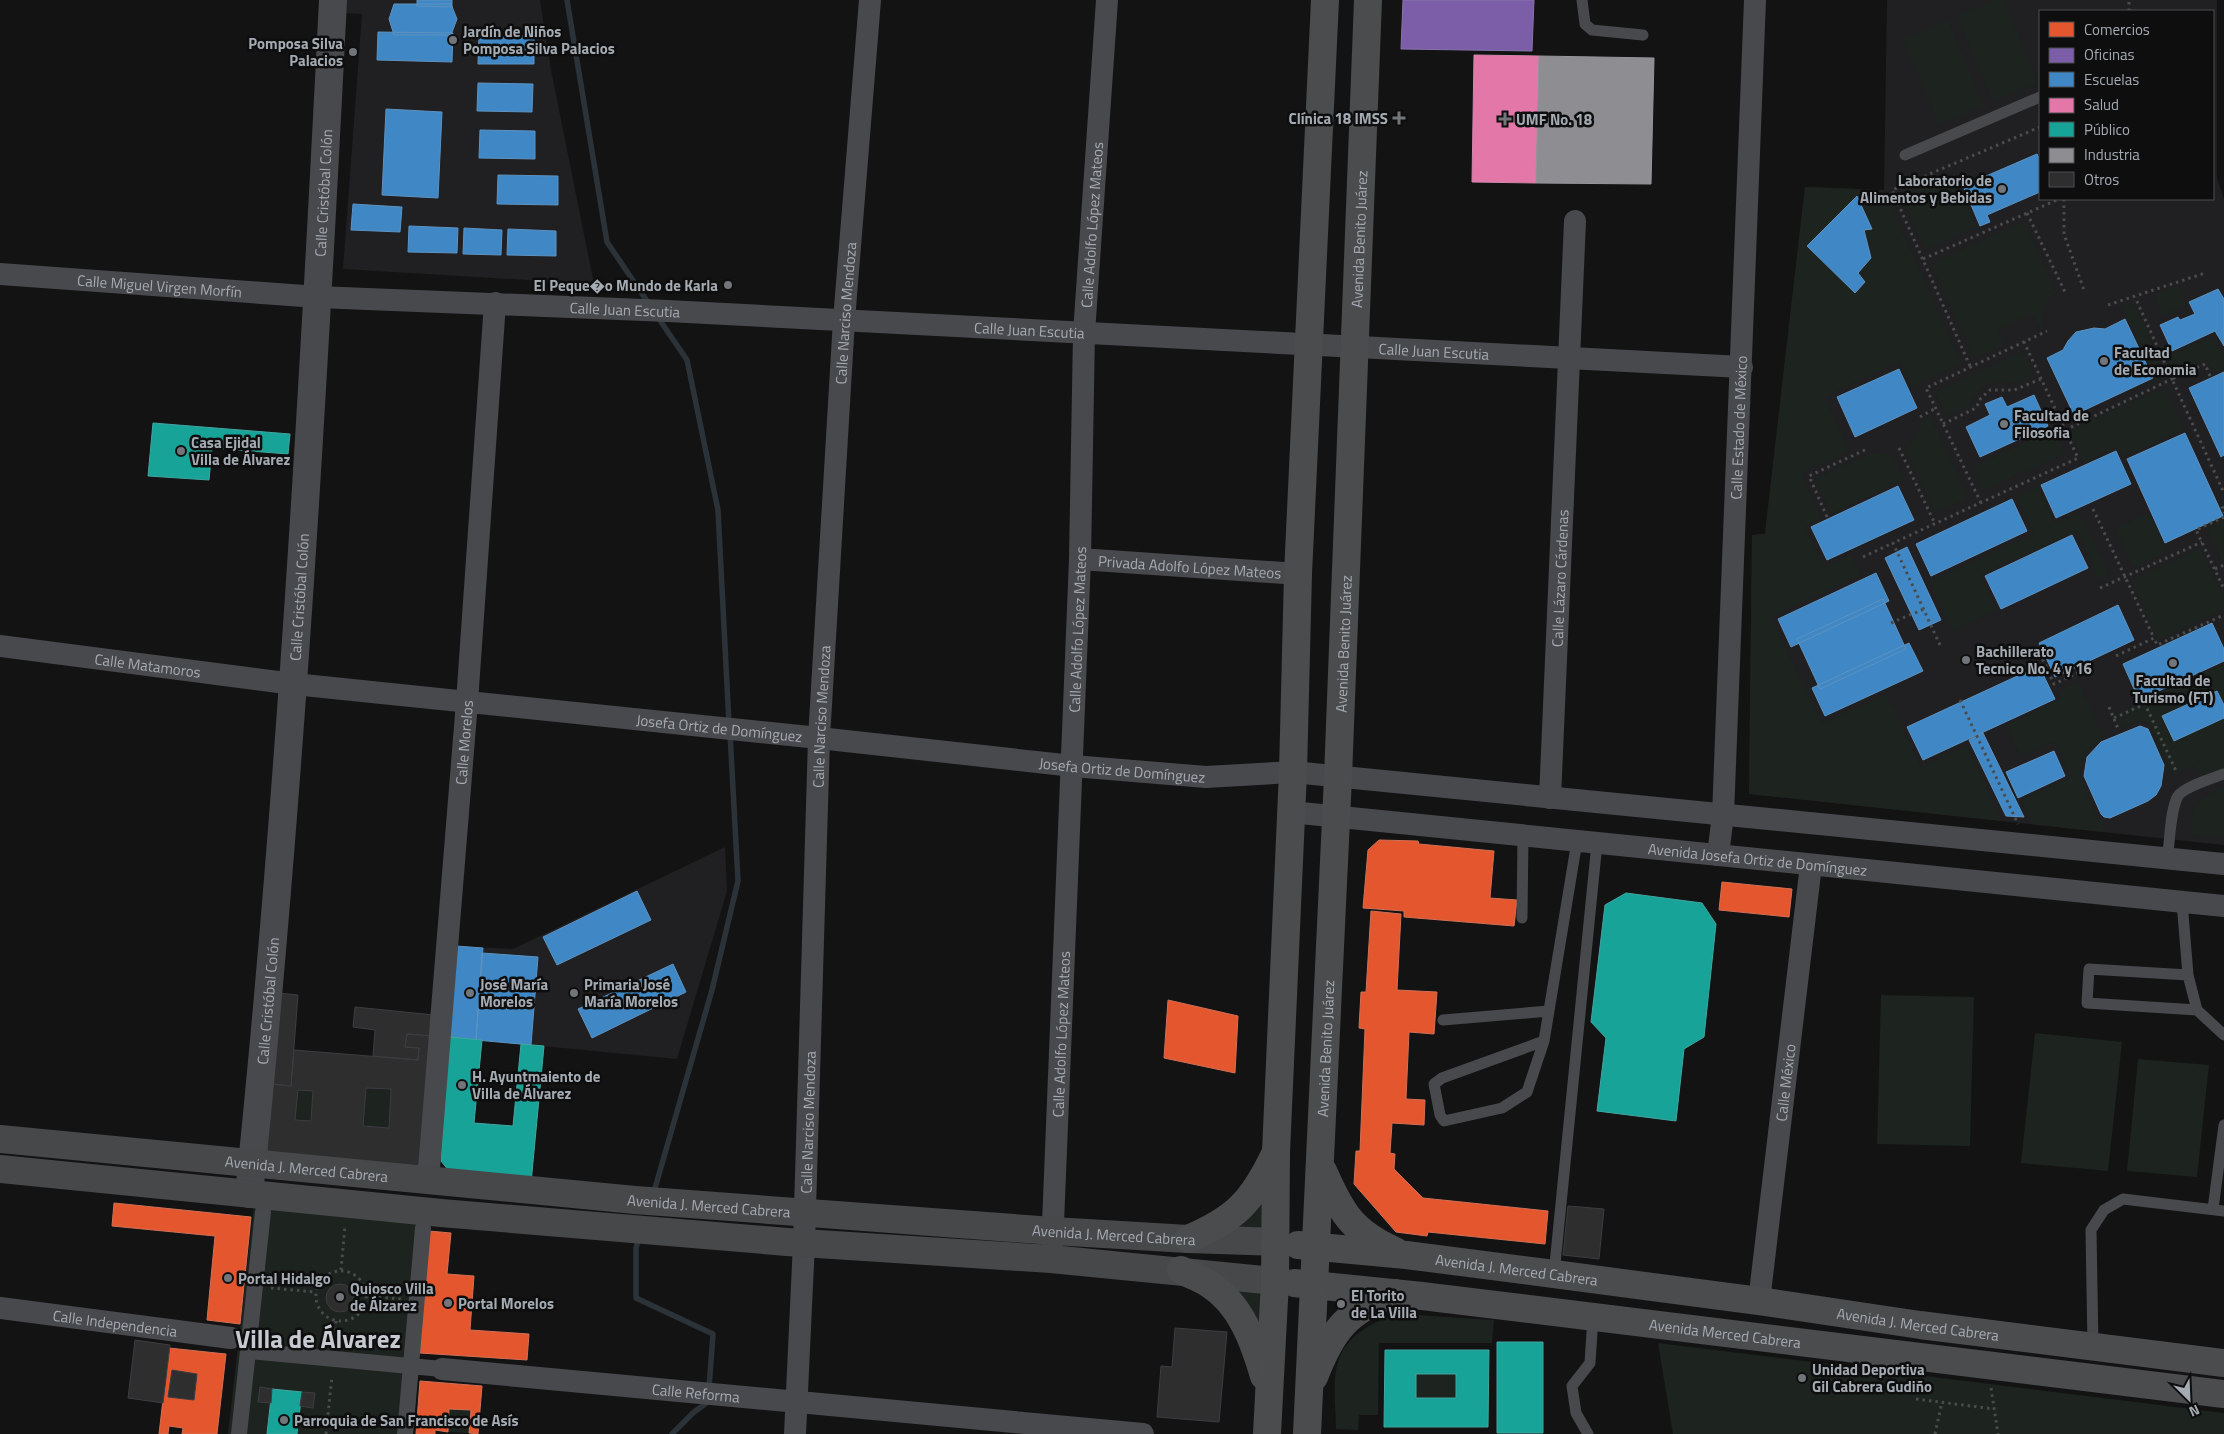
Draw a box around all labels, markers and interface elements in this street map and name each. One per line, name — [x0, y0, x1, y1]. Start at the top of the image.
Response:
legend — [2039, 10, 2214, 200]
text: Comercios — [2084, 18, 2150, 41]
place label: Jardín de Niños Pomposa Silva Palacios — [463, 20, 615, 60]
place label: Pomposa Silva Palacios — [248, 32, 343, 72]
marker: Jardín de Niños Pomposa Silva Palacios — [447, 34, 459, 46]
text: Oficinas — [2084, 43, 2135, 66]
marker: Pomposa Silva Palacios — [347, 46, 359, 58]
text: Escuelas — [2084, 68, 2139, 91]
text: Salud — [2084, 93, 2119, 116]
place label: Clínica 18 IMSS — [1289, 107, 1388, 130]
place label: UMF No. 18 — [1516, 108, 1592, 131]
marker: Clínica 18 IMSS — [1392, 111, 1406, 125]
marker: UMF No. 18 — [1498, 112, 1512, 126]
text: Público — [2084, 118, 2130, 141]
street label: Calle Cristóbal Colón — [308, 128, 338, 257]
street label: Calle Adolfo López Mateos — [1074, 141, 1109, 309]
text: Industria — [2084, 143, 2140, 166]
text: Otros — [2084, 168, 2119, 191]
place label: Laboratorio de Alimentos y Bebidas — [1860, 169, 1992, 209]
street label: Avenida Benito Juárez — [1345, 170, 1373, 308]
marker: Laboratorio de Alimentos y Bebidas — [1996, 183, 2008, 195]
street label: Calle Narciso Mendoza — [829, 241, 862, 385]
street label: Calle Miguel Virgen Morfín — [76, 268, 243, 303]
place label: El Peque�o Mundo de Karla — [534, 274, 718, 297]
marker: El Peque�o Mundo de Karla — [722, 279, 734, 291]
street label: Calle Juan Escutia — [569, 296, 681, 323]
street label: Calle Juan Escutia — [974, 315, 1086, 344]
street label: Calle Juan Escutia — [1378, 337, 1490, 365]
place label: Facultad de Economia — [2114, 341, 2197, 381]
street label: Calle Estado de México — [1724, 355, 1753, 500]
marker: Facultad de Economia — [2098, 355, 2110, 367]
place label: Facultad de Filosofia — [2014, 404, 2089, 444]
marker: Facultad de Filosofia — [1998, 418, 2010, 430]
place label: Casa Ejidal Villa de Álvarez — [191, 431, 291, 471]
marker: Casa Ejidal Villa de Álvarez — [175, 445, 187, 457]
street label: Calle Lázaro Cárdenas — [1545, 509, 1574, 647]
street label: Calle Cristóbal Colón — [283, 533, 315, 662]
street label: Calle Adolfo López Mateos — [1062, 546, 1092, 713]
street label: Privada Adolfo López Mateos — [1097, 549, 1282, 584]
street label: Avenida Benito Juárez — [1329, 575, 1357, 713]
place label: Bachillerato Tecnico No. 4 y 16 — [1976, 640, 2092, 680]
street label: Calle Narciso Mendoza — [806, 644, 836, 788]
street label: Calle Matamoros — [93, 647, 202, 683]
marker: Bachillerato Tecnico No. 4 y 16 — [1960, 654, 1972, 666]
marker: Facultad de Turismo (FT) — [2167, 657, 2179, 669]
place label: Facultad de Turismo (FT) — [2133, 669, 2214, 709]
street label: Calle Morelos — [449, 699, 479, 786]
street label: Josefa Ortiz de Domínguez — [635, 708, 804, 748]
street label: Josefa Ortiz de Domínguez — [1038, 751, 1206, 788]
street label: Avenida Josefa Ortiz de Domínguez — [1647, 837, 1869, 882]
street label: Calle Cristóbal Colón — [250, 936, 285, 1066]
street label: Calle Adolfo López Mateos — [1046, 951, 1076, 1118]
place label: José María Morelos — [480, 973, 548, 1013]
place label: Primaria José María Morelos — [584, 973, 678, 1013]
street label: Avenida Benito Juárez — [1310, 979, 1340, 1118]
marker: José María Morelos — [464, 987, 476, 999]
marker: Primaria José María Morelos — [568, 987, 580, 999]
street label: Calle México — [1769, 1042, 1801, 1123]
street label: Calle Narciso Mendoza — [794, 1050, 821, 1194]
place label: H. Ayuntmaiento de Villa de Álvarez — [472, 1065, 601, 1105]
marker: H. Ayuntmaiento de Villa de Álvarez — [456, 1079, 468, 1091]
street label: Avenida J. Merced Cabrera — [224, 1149, 390, 1188]
street label: Avenida J. Merced Cabrera — [626, 1188, 792, 1223]
street label: Avenida J. Merced Cabrera — [1031, 1218, 1196, 1251]
street label: Avenida J. Merced Cabrera — [1434, 1247, 1600, 1291]
place label: Portal Hidalgo — [238, 1267, 331, 1290]
marker: Portal Hidalgo — [222, 1272, 234, 1284]
place label: Quiosco Villa de Álzarez — [350, 1277, 434, 1317]
place label: El Torito de La Villa — [1351, 1284, 1417, 1324]
marker: Quiosco Villa de Álzarez — [334, 1291, 346, 1303]
place label: Portal Morelos — [458, 1292, 554, 1315]
marker: Portal Morelos — [442, 1297, 454, 1309]
marker: El Torito de La Villa — [1335, 1298, 1347, 1310]
street label: Avenida J. Merced Cabrera — [1835, 1301, 2001, 1346]
street label: Calle Independencia — [51, 1303, 179, 1342]
street label: Avenida Merced Cabrera — [1648, 1312, 1803, 1354]
district label: Villa de Álvarez — [235, 1320, 401, 1358]
place label: Unidad Deportiva Gil Cabrera Gudiño — [1812, 1358, 1932, 1398]
marker: Unidad Deportiva Gil Cabrera Gudiño — [1796, 1372, 1808, 1384]
north arrow — [2164, 1374, 2214, 1424]
street label: Calle Reforma — [651, 1377, 741, 1408]
text: N — [2186, 1400, 2203, 1423]
place label: Parroquia de San Francisco de Asís — [294, 1409, 519, 1432]
marker: Parroquia de San Francisco de Asís — [278, 1414, 290, 1426]

